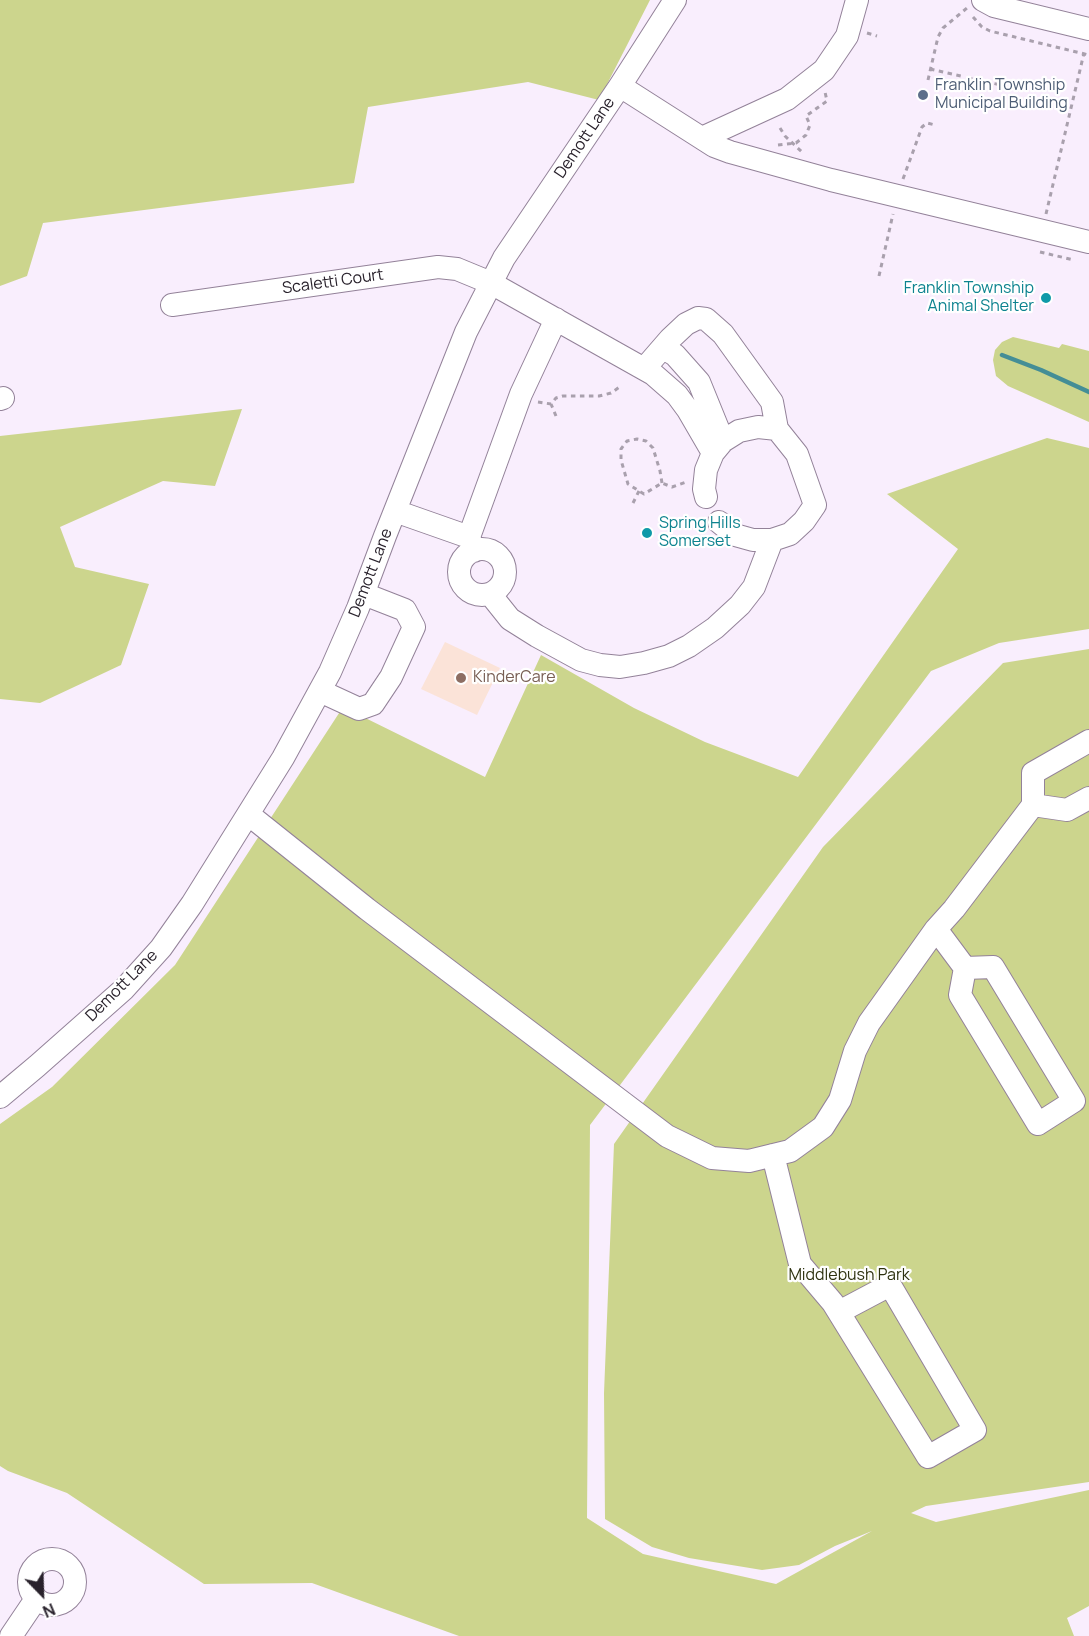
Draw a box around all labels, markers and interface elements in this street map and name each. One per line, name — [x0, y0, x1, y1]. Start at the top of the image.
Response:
place label: Franklin Township Municipal Building — [935, 76, 1068, 114]
marker: Franklin Township Municipal Building — [916, 88, 930, 102]
street label: Demott Lane — [551, 94, 619, 182]
street label: Scaletti Court — [281, 265, 385, 299]
place label: Franklin Township Animal Shelter — [904, 279, 1034, 317]
marker: Franklin Township Animal Shelter — [1039, 291, 1053, 305]
place label: Spring Hills Somerset — [659, 514, 741, 552]
street label: Demott Lane — [345, 526, 397, 620]
marker: Spring Hills Somerset — [640, 526, 654, 540]
place label: KinderCare — [473, 668, 556, 688]
marker: KinderCare — [454, 671, 468, 685]
street label: Demott Lane — [82, 946, 162, 1026]
park label: Middlebush Park — [788, 1266, 910, 1286]
north arrow — [12, 1564, 72, 1624]
text: N — [39, 1598, 59, 1623]

